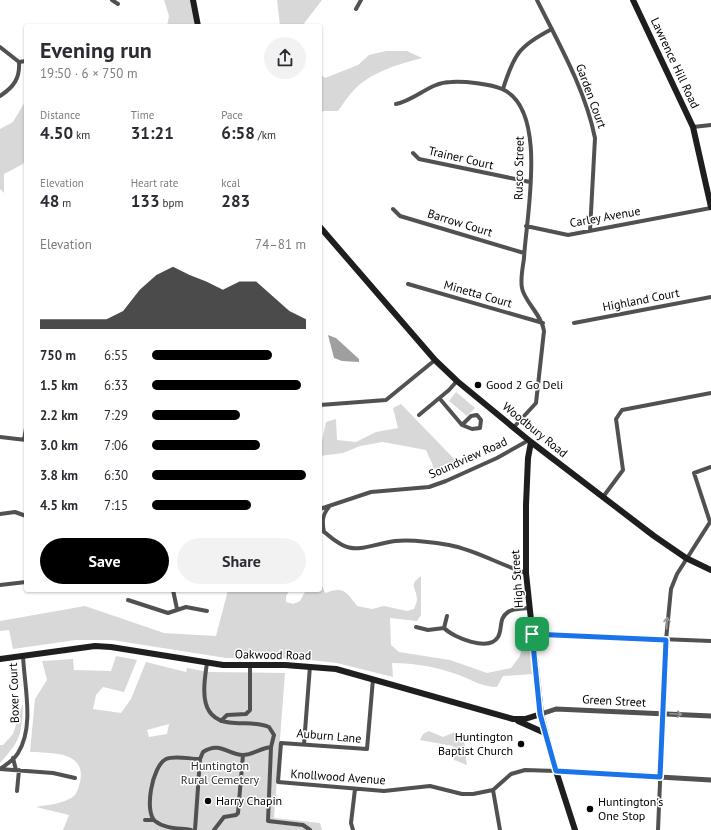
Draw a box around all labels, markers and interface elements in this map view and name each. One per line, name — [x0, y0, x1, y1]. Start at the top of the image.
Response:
street label: Lawrence Hill Road — [648, 15, 703, 111]
text: Evening run — [40, 36, 152, 64]
button: share — [264, 37, 306, 79]
street label: Garden Court — [573, 62, 610, 130]
text: 19:50 · 6 × 750 m — [40, 65, 137, 82]
text: Distance — [40, 108, 80, 122]
text: Time — [131, 108, 154, 122]
text: Pace — [221, 108, 243, 122]
text: 4.50 — [40, 122, 73, 144]
text: 31:21 — [131, 122, 174, 144]
text: 6:58 — [221, 122, 255, 144]
text: km — [73, 128, 90, 142]
text: /km — [255, 128, 276, 142]
street label: Rusco Street — [510, 136, 527, 200]
street label: Trainer Court — [427, 143, 495, 172]
text: Elevation — [40, 176, 84, 190]
text: Heart rate — [131, 176, 178, 190]
text: kcal — [221, 176, 240, 190]
text: 48 — [40, 190, 59, 212]
text: 133 — [131, 190, 160, 212]
text: 283 — [221, 190, 250, 212]
text: m — [59, 196, 71, 210]
text: bpm — [160, 196, 183, 210]
street label: Carley Avenue — [568, 203, 641, 230]
street label: Barrow Court — [426, 206, 494, 239]
text: Elevation — [40, 236, 92, 253]
text: 74–81 m — [255, 236, 306, 253]
street label: Minetta Court — [442, 277, 514, 310]
street label: Highland Court — [601, 285, 681, 314]
text: 750 m — [40, 347, 76, 364]
text: 6:55 — [104, 347, 128, 364]
text: 1.5 km — [40, 377, 78, 394]
text: 6:33 — [104, 377, 128, 394]
place label: Good 2 Go Deli — [486, 377, 563, 392]
marker: Good 2 Go Deli — [473, 380, 483, 390]
street label: Woodbury Road — [500, 399, 571, 460]
text: 2.2 km — [40, 407, 78, 424]
text: 7:29 — [104, 407, 128, 424]
street label: Soundview Road — [426, 434, 509, 482]
text: 3.0 km — [40, 437, 78, 454]
text: 7:06 — [104, 437, 128, 454]
text: 3.8 km — [40, 467, 78, 484]
text: 6:30 — [104, 467, 128, 484]
text: 4.5 km — [40, 497, 78, 514]
text: 7:15 — [104, 497, 128, 514]
button: Save — [40, 538, 169, 584]
button: Share — [177, 538, 306, 584]
street label: High Street — [507, 550, 526, 609]
pin — [515, 617, 549, 651]
one-way arrow — [663, 617, 670, 630]
icon: arrive — [521, 623, 543, 645]
street label: Oakwood Road — [235, 646, 311, 663]
street label: Boxer Court — [5, 663, 22, 723]
street label: Green Street — [582, 691, 646, 710]
one-way arrow — [669, 711, 682, 718]
street label: Auburn Lane — [296, 725, 362, 746]
place label: Huntington Baptist Church — [438, 729, 513, 758]
marker: Huntington Baptist Church — [516, 739, 526, 749]
park label: Huntington Rural Cemetery — [181, 758, 260, 787]
street label: Knollwood Avenue — [290, 766, 386, 787]
place label: Harry Chapin — [216, 793, 282, 808]
place label: Huntington's One Stop — [598, 794, 663, 823]
marker: Harry Chapin — [203, 796, 213, 806]
marker: Huntington's One Stop — [585, 804, 595, 814]

